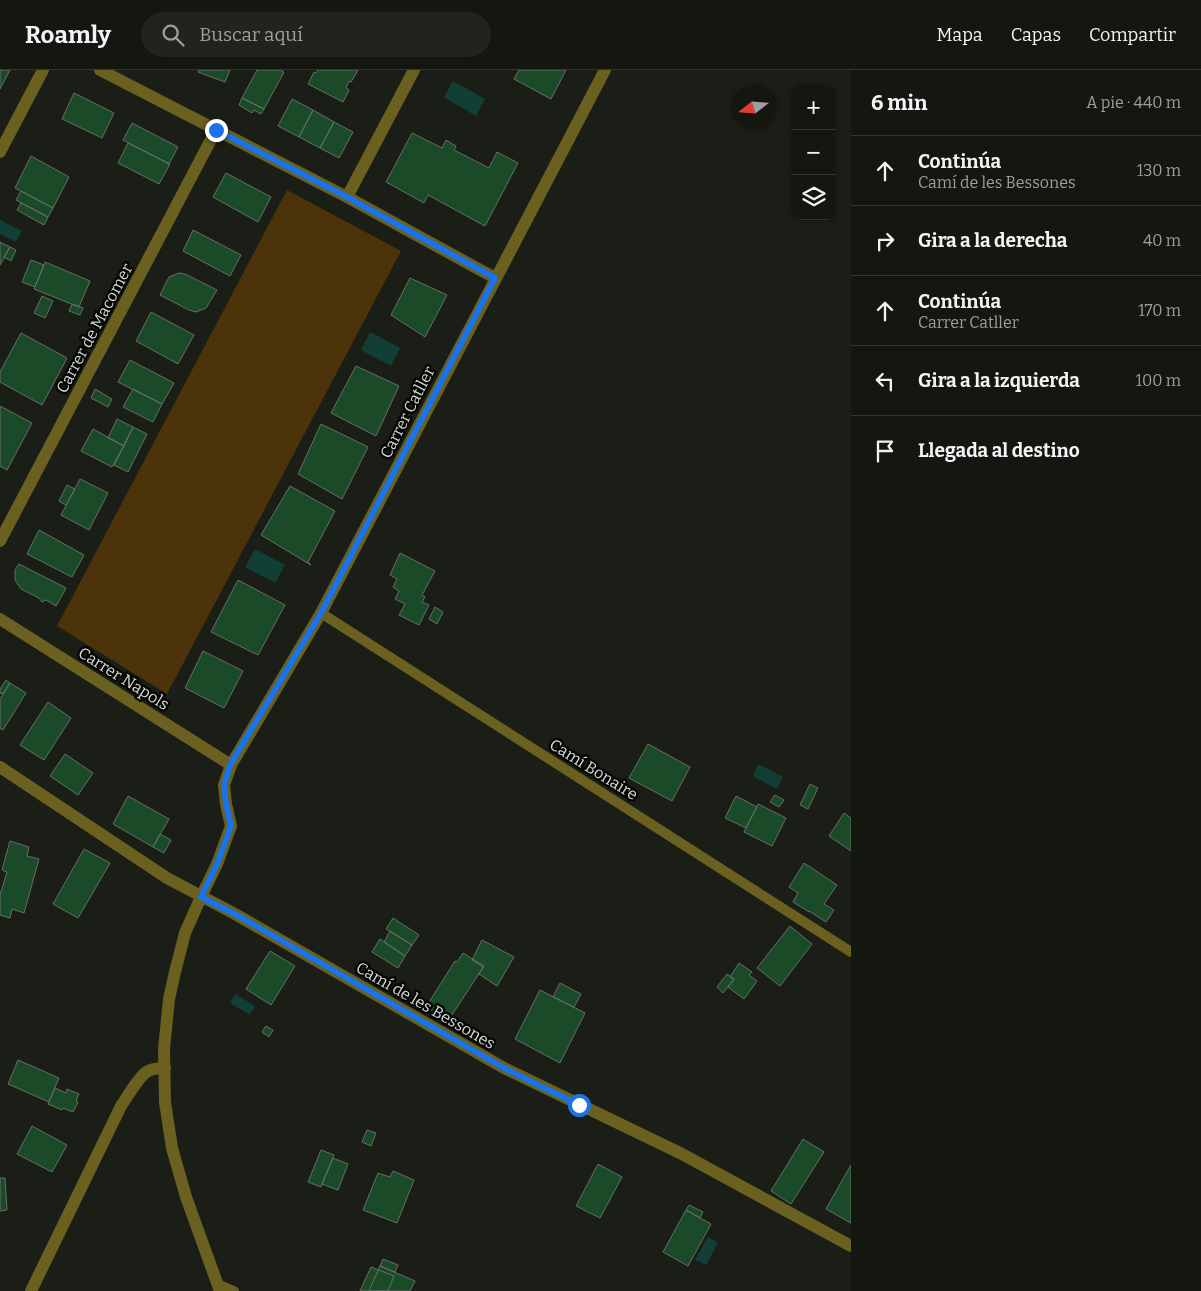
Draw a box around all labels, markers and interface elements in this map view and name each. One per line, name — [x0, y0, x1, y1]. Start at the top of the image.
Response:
search box — [141, 12, 491, 57]
text: Roamly — [25, 21, 111, 49]
icon: search — [159, 21, 187, 49]
text: Buscar aquí — [199, 23, 303, 46]
text: Mapa — [937, 24, 983, 46]
text: Capas — [1011, 24, 1061, 46]
text: Compartir — [1089, 24, 1176, 46]
north arrow — [731, 85, 776, 130]
map controls — [791, 85, 836, 220]
button: + — [791, 85, 836, 130]
text: 6 min — [871, 90, 927, 116]
text: A pie · 440 m — [1086, 93, 1181, 112]
route end — [205, 119, 228, 142]
button: − — [791, 130, 836, 175]
text: Continúa — [918, 150, 1001, 173]
icon: ahead — [871, 157, 899, 185]
text: 130 m — [1137, 161, 1181, 180]
text: Camí de les Bessones — [918, 173, 1076, 192]
button: layers — [791, 175, 836, 220]
icon: right — [871, 227, 899, 255]
text: Gira a la derecha — [918, 229, 1067, 252]
text: 40 m — [1143, 231, 1181, 250]
street label: Carrer de Macomer — [52, 260, 137, 396]
text: Continúa — [918, 290, 1001, 313]
icon: ahead — [871, 297, 899, 325]
text: 170 m — [1138, 301, 1181, 320]
text: Carrer Catller — [918, 313, 1019, 332]
street label: Carrer Catller — [376, 363, 439, 461]
icon: left — [871, 367, 899, 395]
text: Gira a la izquierda — [918, 369, 1080, 392]
text: 100 m — [1136, 371, 1181, 390]
icon: arrive — [871, 437, 899, 465]
text: Llegada al destino — [918, 439, 1080, 462]
street label: Carrer Napols — [75, 643, 173, 714]
street label: Camí Bonaire — [546, 735, 641, 804]
street label: Camí de les Bessones — [353, 958, 499, 1053]
route start — [568, 1094, 591, 1117]

